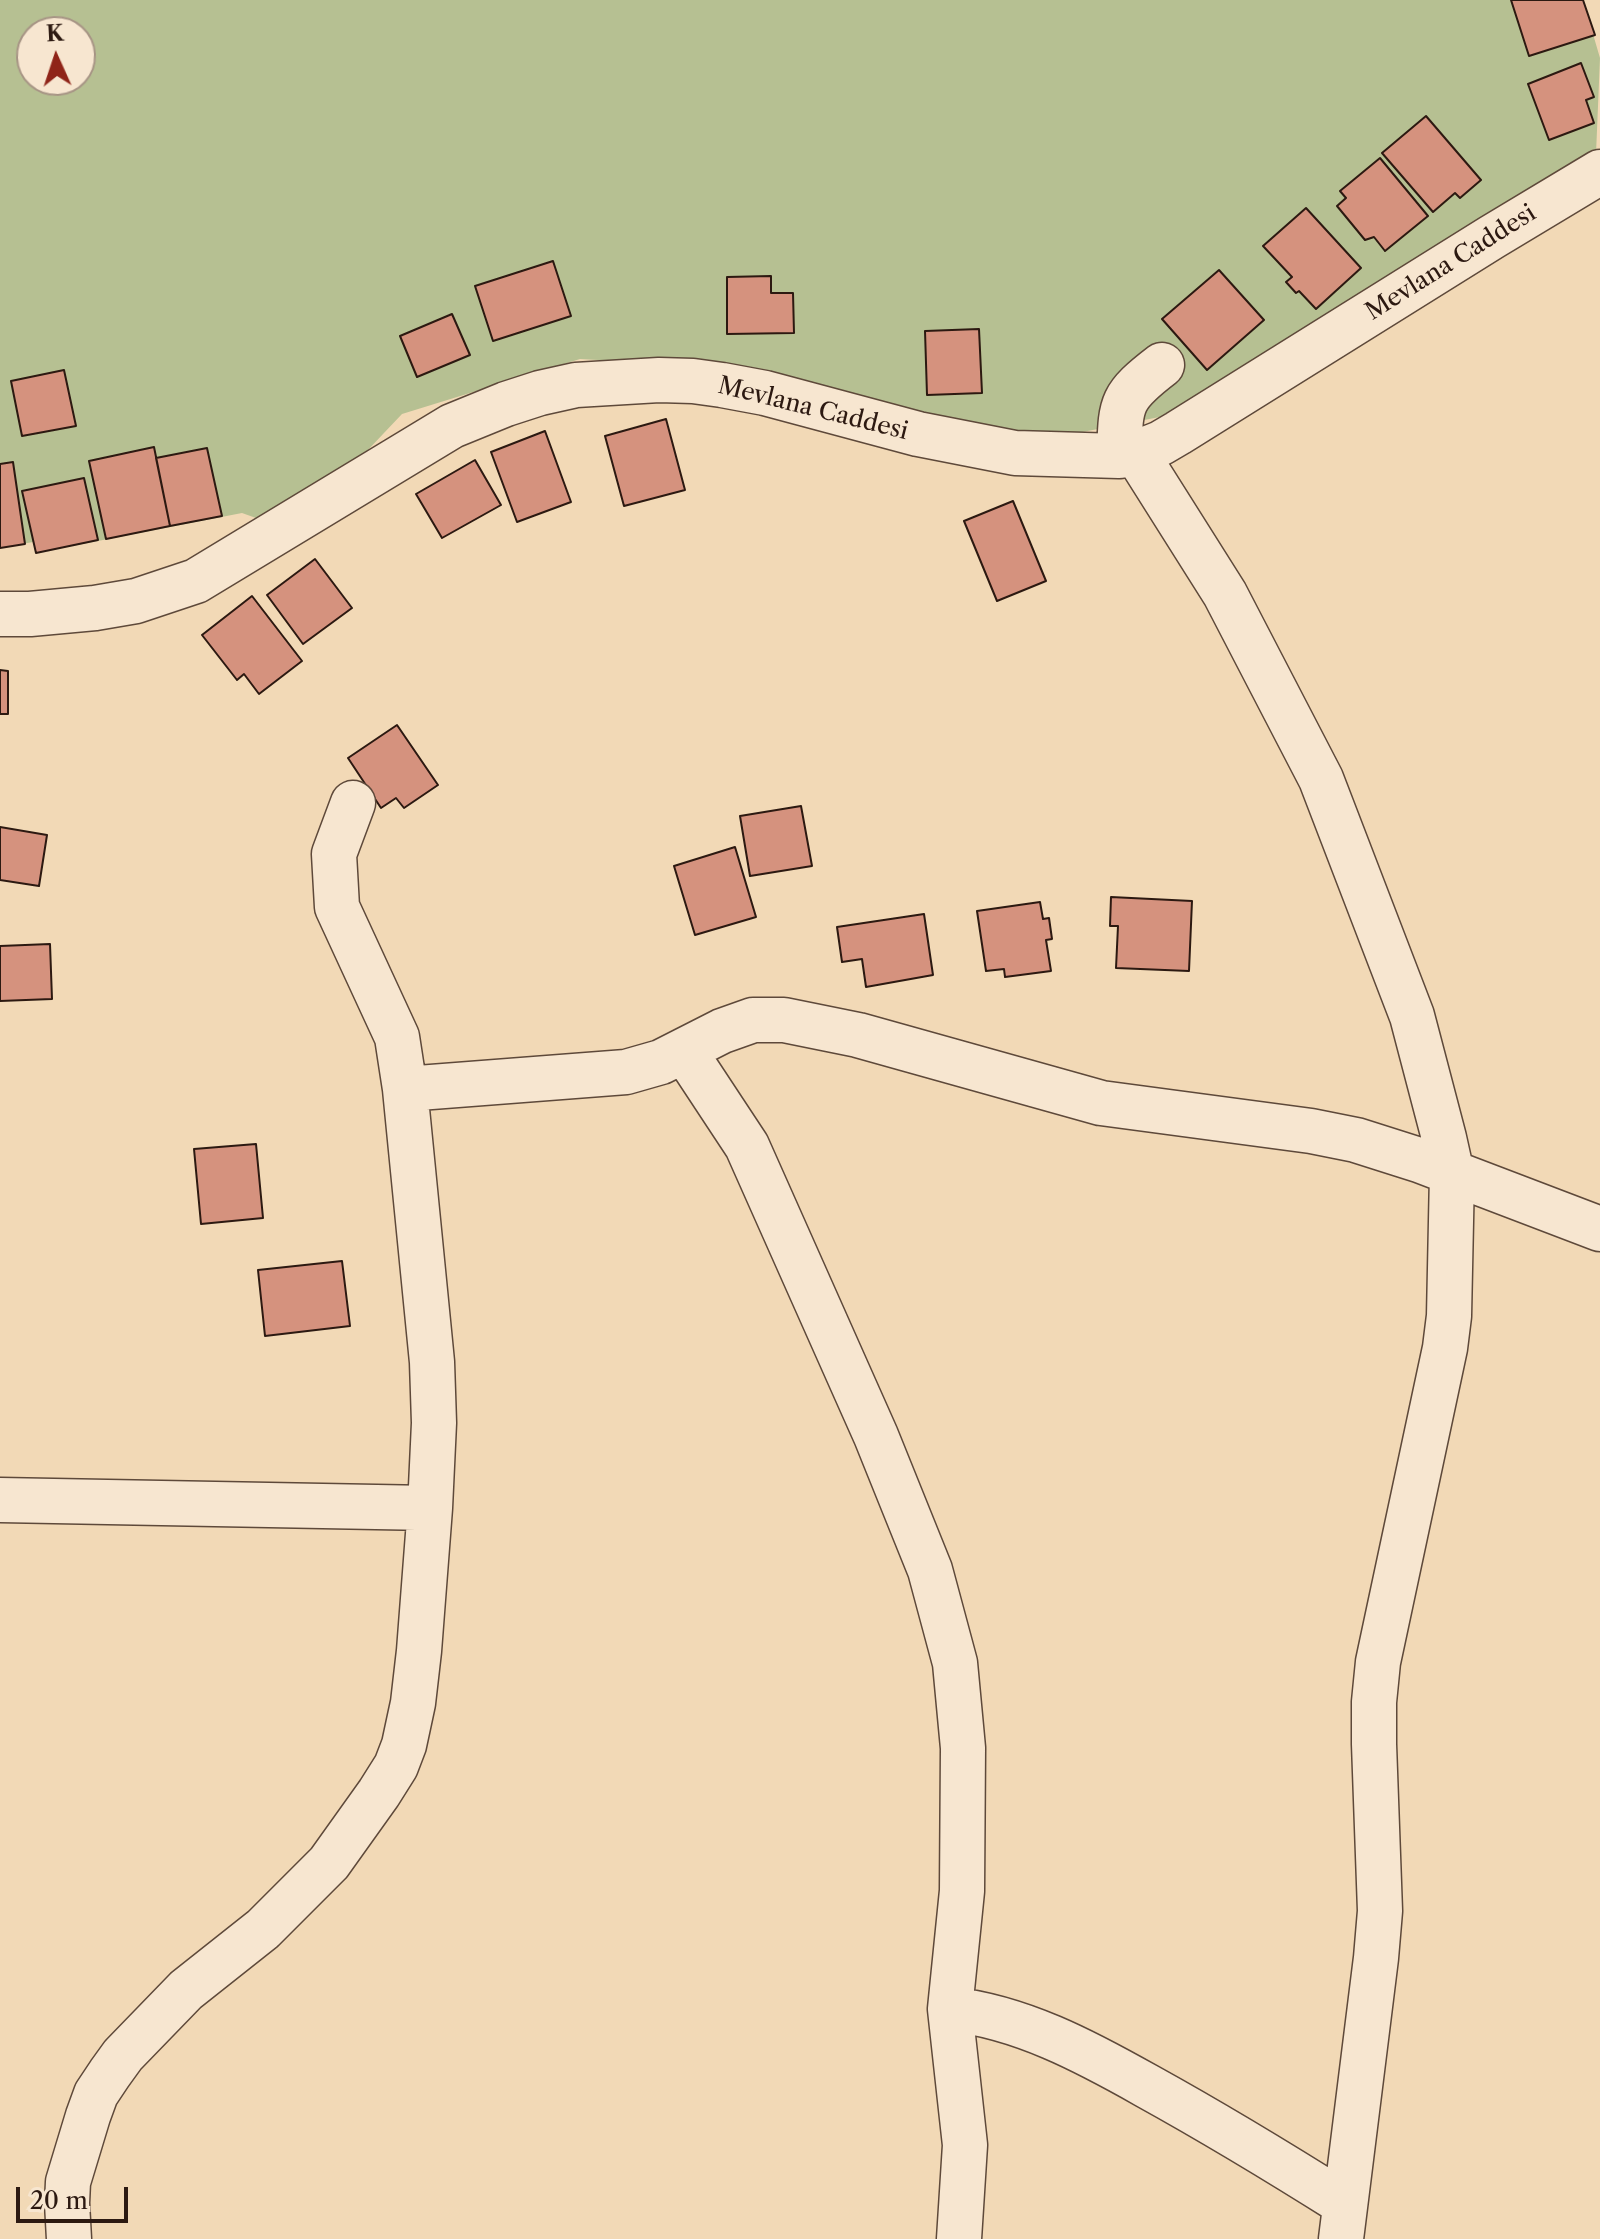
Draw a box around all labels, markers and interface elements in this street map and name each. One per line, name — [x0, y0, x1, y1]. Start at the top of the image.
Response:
north arrow — [16, 16, 96, 96]
text: K — [45, 20, 64, 47]
street label: Mevlana Caddesi — [1361, 199, 1541, 327]
street label: Mevlana Caddesi — [715, 371, 911, 447]
scale bar — [20, 2171, 132, 2221]
text: 20 m — [30, 2186, 88, 2215]

